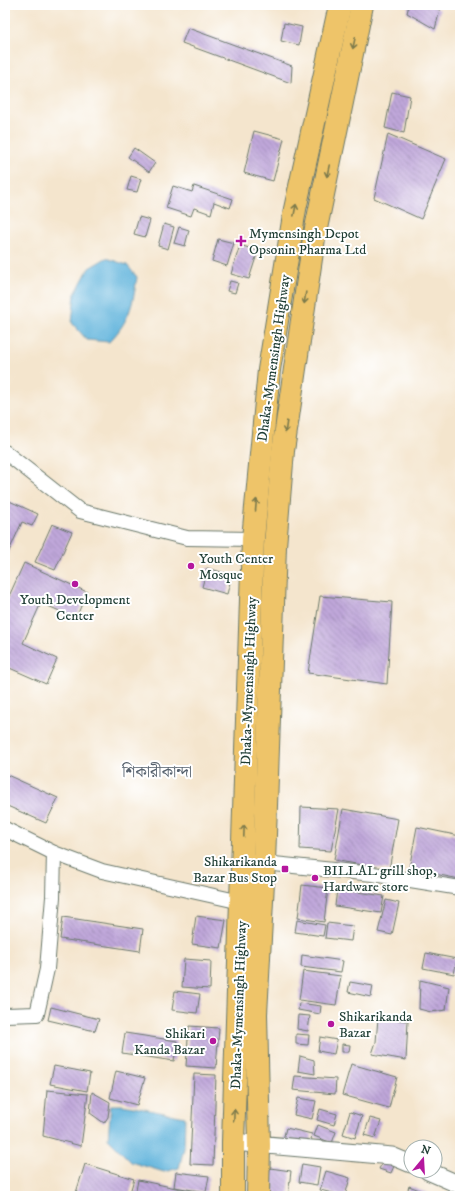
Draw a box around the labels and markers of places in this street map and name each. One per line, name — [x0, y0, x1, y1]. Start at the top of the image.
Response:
place label: Mymensingh Depot Opsonin Pharma Ltd — [249, 225, 366, 259]
marker: Mymensingh Depot Opsonin Pharma Ltd — [236, 236, 246, 246]
place label: Youth Center Mosque — [199, 550, 274, 584]
marker: Youth Center Mosque — [186, 561, 196, 571]
marker: Youth Development Center — [70, 579, 80, 589]
place label: Youth Development Center — [20, 591, 131, 625]
place label: Shikarikanda Bazar Bus Stop — [193, 853, 277, 887]
place label: BILLAL grill shop, Hardware store — [323, 862, 437, 896]
marker: Shikarikanda Bazar Bus Stop — [280, 864, 290, 874]
marker: BILLAL grill shop, Hardware store — [310, 873, 320, 883]
place label: Shikarikanda Bazar — [339, 1008, 412, 1042]
marker: Shikarikanda Bazar — [326, 1019, 336, 1029]
place label: Shikari Kanda Bazar — [134, 1025, 206, 1059]
marker: Shikari Kanda Bazar — [208, 1036, 218, 1046]

